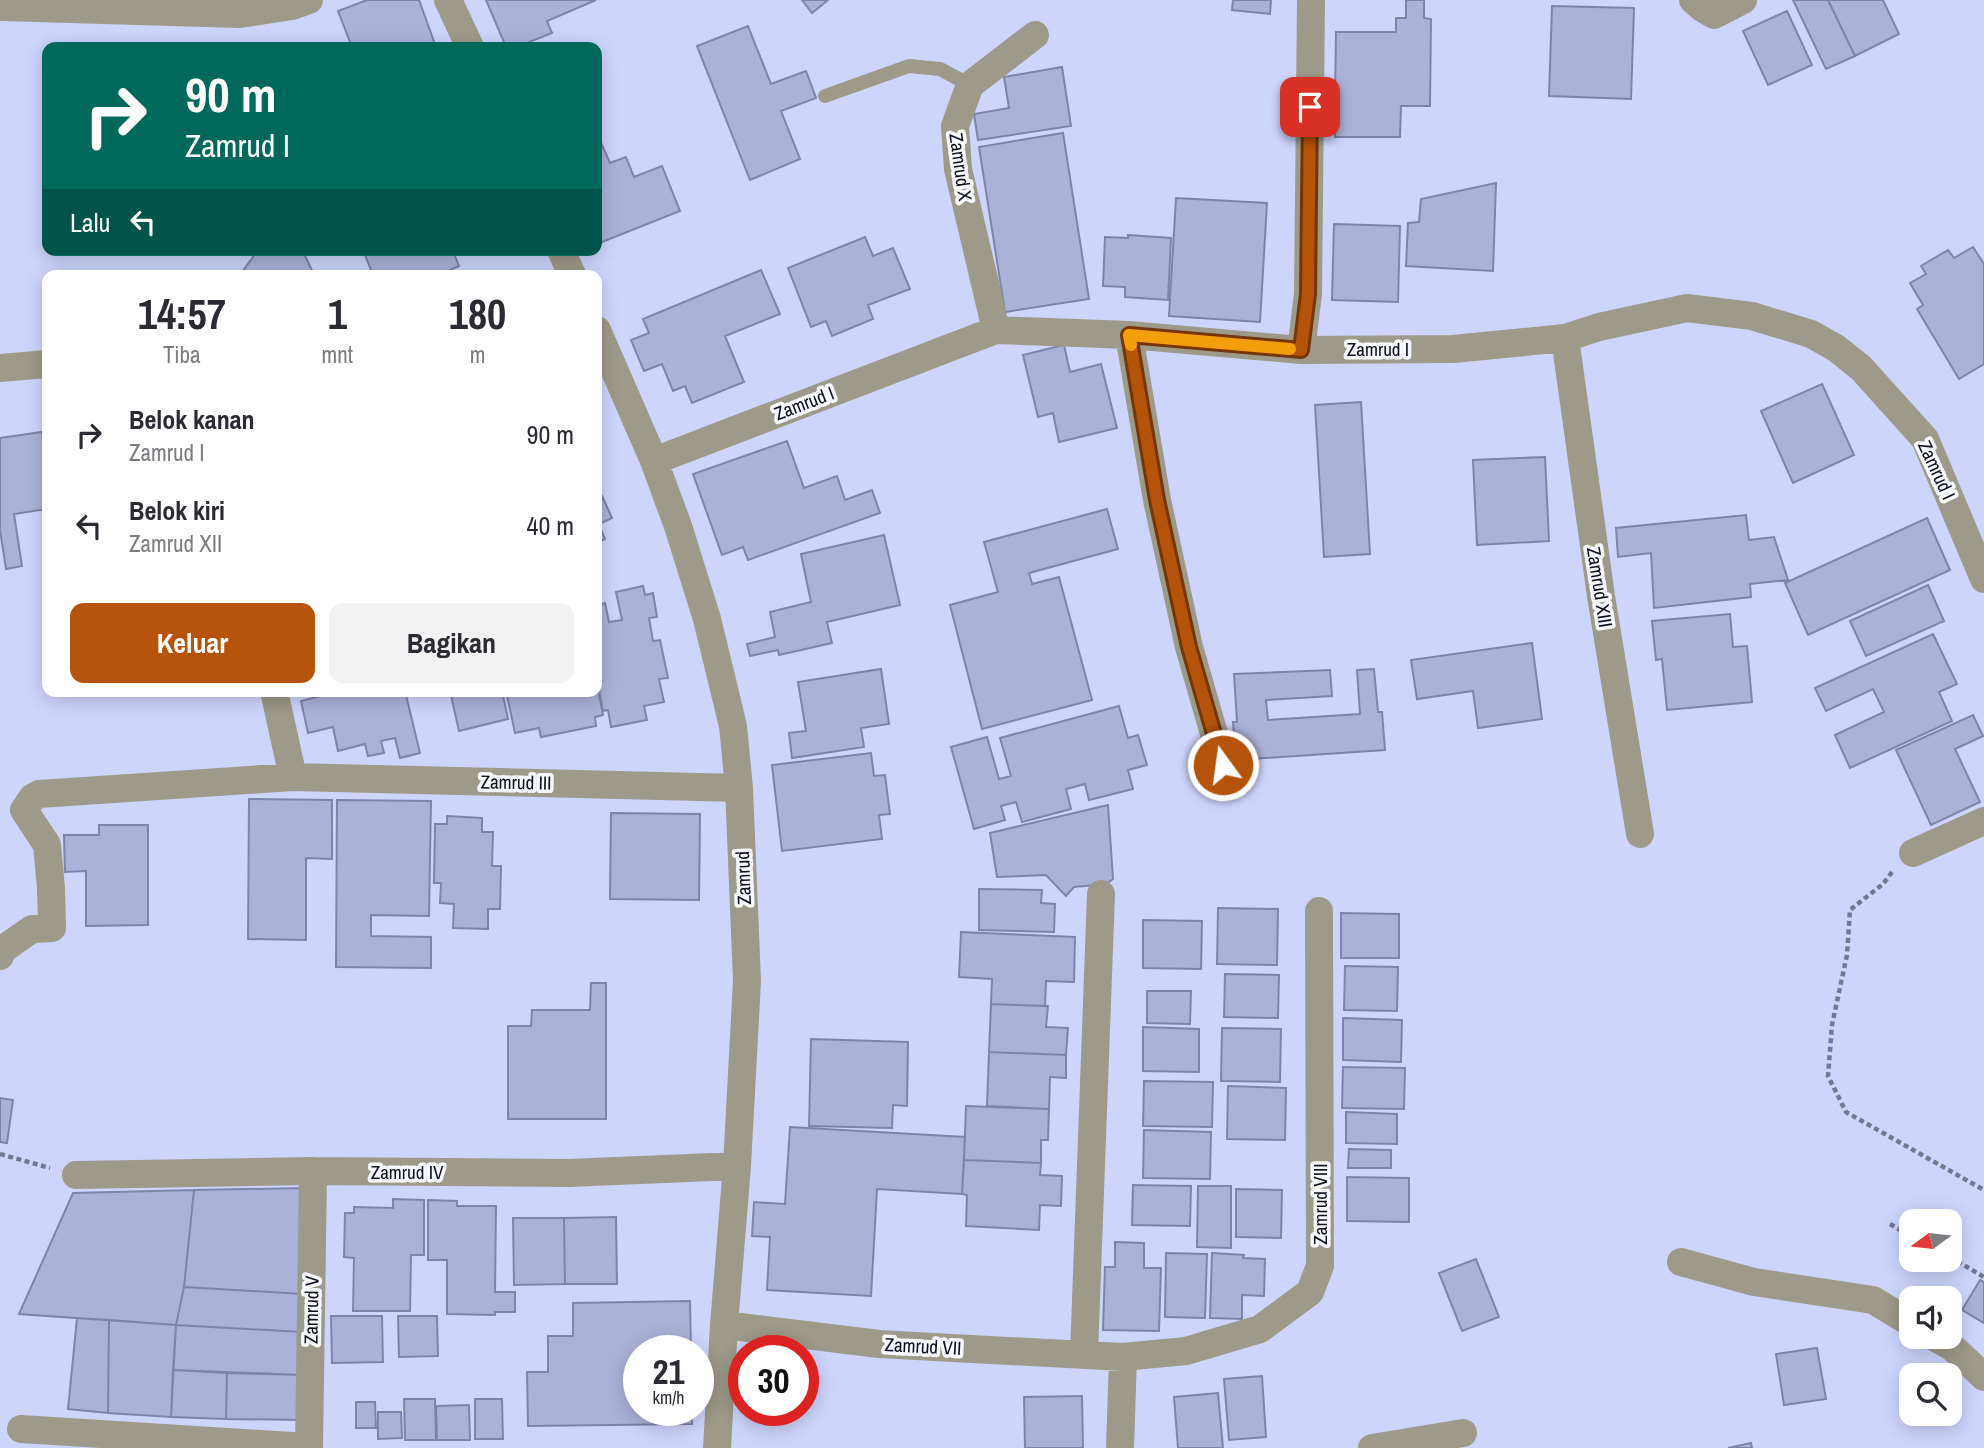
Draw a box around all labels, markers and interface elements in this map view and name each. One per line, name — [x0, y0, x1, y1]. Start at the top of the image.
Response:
text: 90 m — [185, 61, 277, 127]
icon: right — [70, 70, 161, 161]
pin — [1280, 77, 1340, 137]
icon: arrive — [1291, 88, 1329, 126]
text: Zamrud I — [185, 124, 290, 167]
street label: Zamrud X — [943, 131, 979, 203]
icon: left — [124, 203, 162, 241]
text: Lalu — [70, 205, 110, 240]
text: 14:57 — [138, 286, 226, 342]
text: 1 — [328, 286, 347, 342]
text: 180 — [449, 286, 506, 342]
street label: Zamrud I — [1347, 336, 1409, 362]
text: Tiba — [163, 339, 200, 370]
text: mnt — [322, 339, 353, 370]
text: m — [470, 339, 485, 370]
street label: Zamrud I — [770, 380, 838, 426]
text: Belok kanan — [129, 402, 255, 437]
icon: right — [70, 416, 108, 454]
text: 90 m — [527, 417, 574, 452]
street label: Zamrud I — [1912, 436, 1962, 504]
text: Zamrud I — [129, 437, 204, 468]
text: Belok kiri — [129, 493, 225, 528]
icon: left — [70, 507, 108, 545]
text: 40 m — [527, 508, 574, 543]
text: Zamrud XII — [129, 528, 222, 559]
street label: Zamrud XIII — [1581, 545, 1619, 629]
button: Keluar — [70, 603, 315, 683]
button: Bagikan — [329, 603, 574, 683]
position arrow — [1186, 728, 1260, 802]
street label: Zamrud III — [480, 768, 552, 796]
street label: Zamrud — [729, 851, 757, 905]
street label: Zamrud IV — [371, 1159, 444, 1185]
street label: Zamrud VIII — [1307, 1163, 1333, 1245]
north arrow — [1899, 1209, 1962, 1272]
map controls — [1899, 1209, 1962, 1426]
street label: Zamrud V — [297, 1275, 325, 1344]
button: sound — [1899, 1286, 1962, 1349]
street label: Zamrud VII — [884, 1331, 962, 1361]
speed limit sign: 30 — [728, 1335, 819, 1426]
text: 21 — [653, 1348, 684, 1395]
button: search — [1899, 1363, 1962, 1426]
text: km/h — [653, 1385, 685, 1410]

